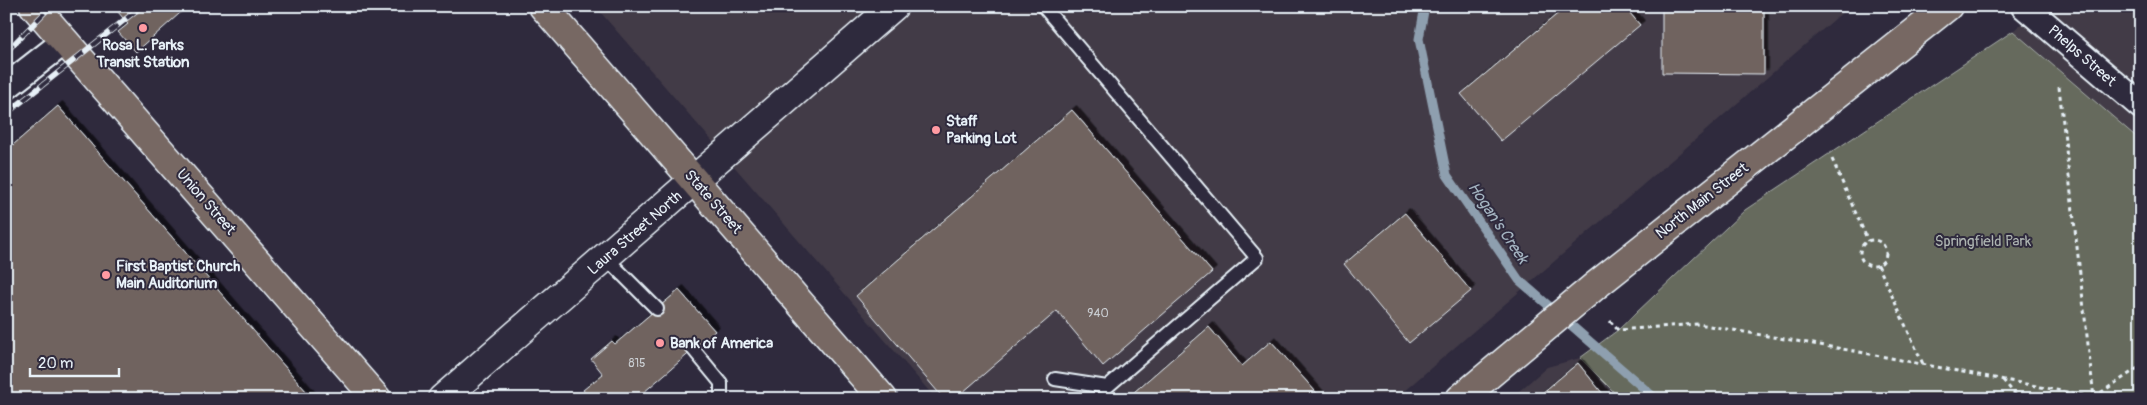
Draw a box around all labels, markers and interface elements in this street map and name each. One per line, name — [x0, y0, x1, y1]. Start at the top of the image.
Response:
street label: Phelps Street — [2044, 21, 2121, 91]
marker: Rosa L. Parks Transit Station — [137, 22, 149, 34]
place label: Rosa L. Parks Transit Station — [95, 36, 190, 72]
place label: Staff Parking Lot — [946, 112, 1018, 148]
marker: Staff Parking Lot — [930, 124, 942, 136]
street label: North Main Street — [1652, 158, 1753, 243]
street label: Union Street — [172, 165, 241, 240]
street label: State Street — [680, 166, 747, 239]
water label: Hogan's Creek — [1463, 178, 1533, 269]
street label: Laura Street North — [584, 187, 686, 279]
park label: Springfield Park — [1935, 232, 2032, 251]
place label: First Baptist Church Main Auditorium — [116, 257, 240, 293]
marker: First Baptist Church Main Auditorium — [100, 269, 112, 281]
house number: 940 — [1087, 306, 1109, 321]
place label: Bank of America — [670, 334, 773, 353]
marker: Bank of America — [654, 337, 666, 349]
scale bar — [30, 345, 119, 377]
text: 20 m — [38, 354, 73, 373]
house number: 815 — [628, 356, 646, 371]

